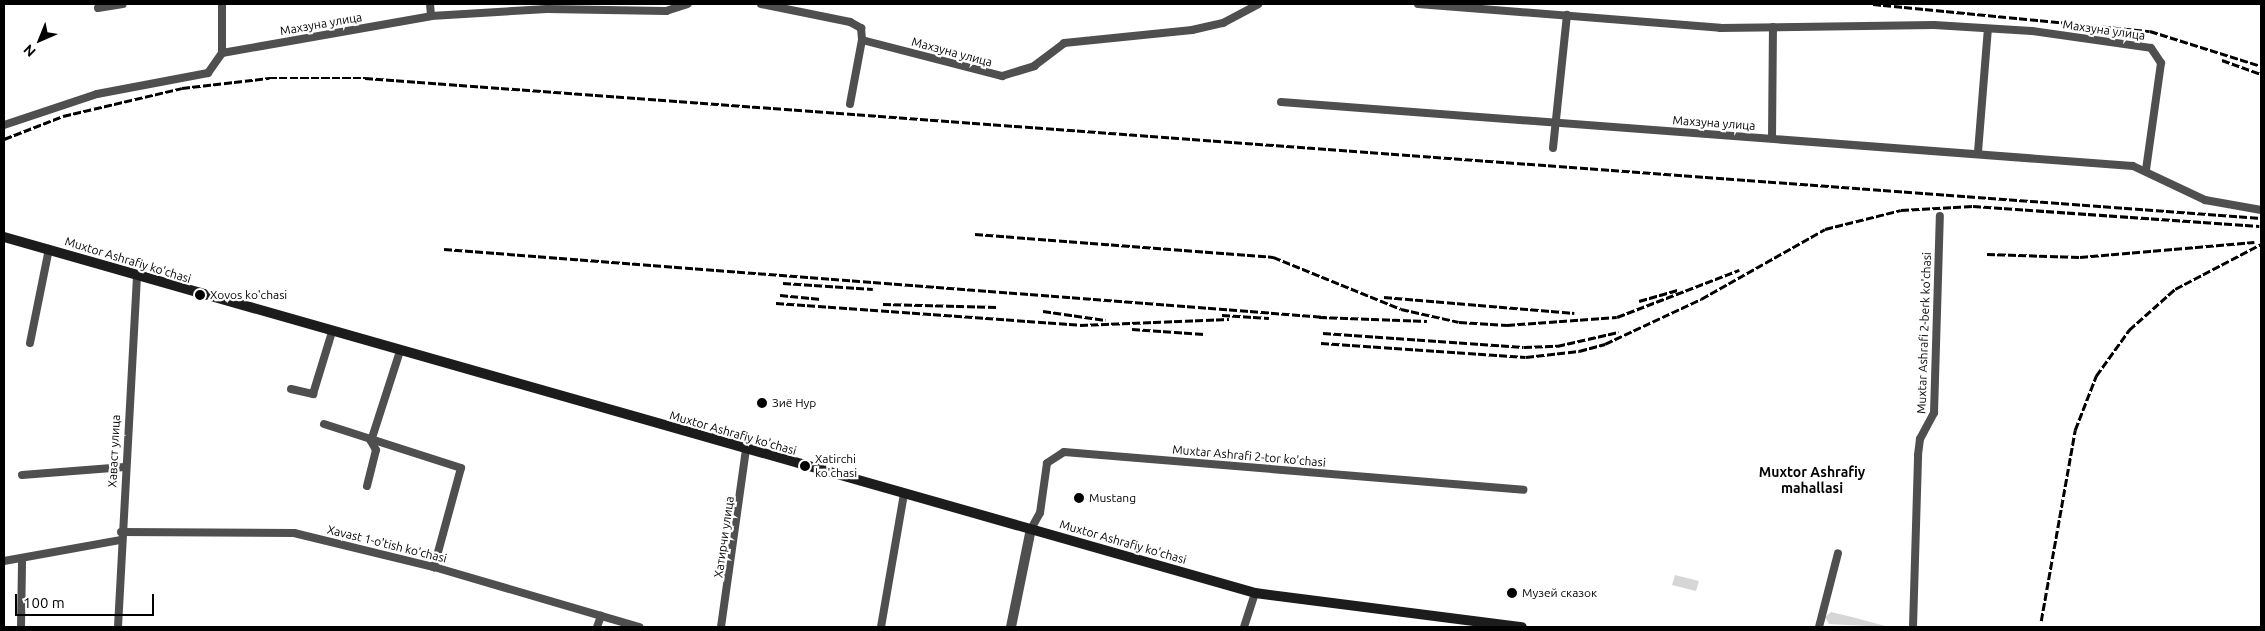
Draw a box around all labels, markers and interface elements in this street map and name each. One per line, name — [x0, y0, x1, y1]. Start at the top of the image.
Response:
street label: Махзуна улица — [279, 10, 363, 38]
north arrow — [15, 15, 65, 65]
street label: Махзуна улица — [2062, 17, 2146, 43]
street label: Махзуна улица — [910, 34, 994, 70]
text: N — [20, 41, 39, 60]
street label: Махзуна улица — [1672, 113, 1756, 133]
street label: Muxtor Ashrafiy ko'chasi — [63, 234, 193, 286]
street label: Muxtar Ashrafi 2-berk ko'chasi — [1914, 252, 1934, 414]
place label: Xovos ko'chasi — [210, 288, 287, 302]
marker: Xovos ko'chasi — [194, 289, 206, 301]
place label: Зиё Нур — [772, 396, 816, 410]
marker: Зиё Нур — [756, 397, 768, 409]
street label: Muxtor Ashrafiy ko'chasi — [668, 408, 798, 458]
street label: Хаваст улица — [105, 414, 123, 488]
street label: Muxtar Ashrafi 2-tor ko'chasi — [1172, 442, 1326, 470]
place label: Xatirchi ko'chasi — [815, 452, 857, 480]
marker: Xatirchi ko'chasi — [799, 460, 811, 472]
district label: Muxtor Ashrafiy mahallasi — [1759, 464, 1865, 497]
place label: Mustang — [1089, 491, 1136, 505]
marker: Mustang — [1073, 492, 1085, 504]
street label: Хатирчи улица — [711, 495, 737, 579]
street label: Muxtor Ashrafiy ko'chasi — [1058, 517, 1188, 567]
street label: Xavast 1-o'tish ko'chasi — [326, 522, 448, 566]
scale bar — [18, 584, 156, 616]
place label: Музей сказок — [1522, 586, 1597, 600]
marker: Музей сказок — [1506, 587, 1518, 599]
text: 100 m — [23, 594, 65, 611]

